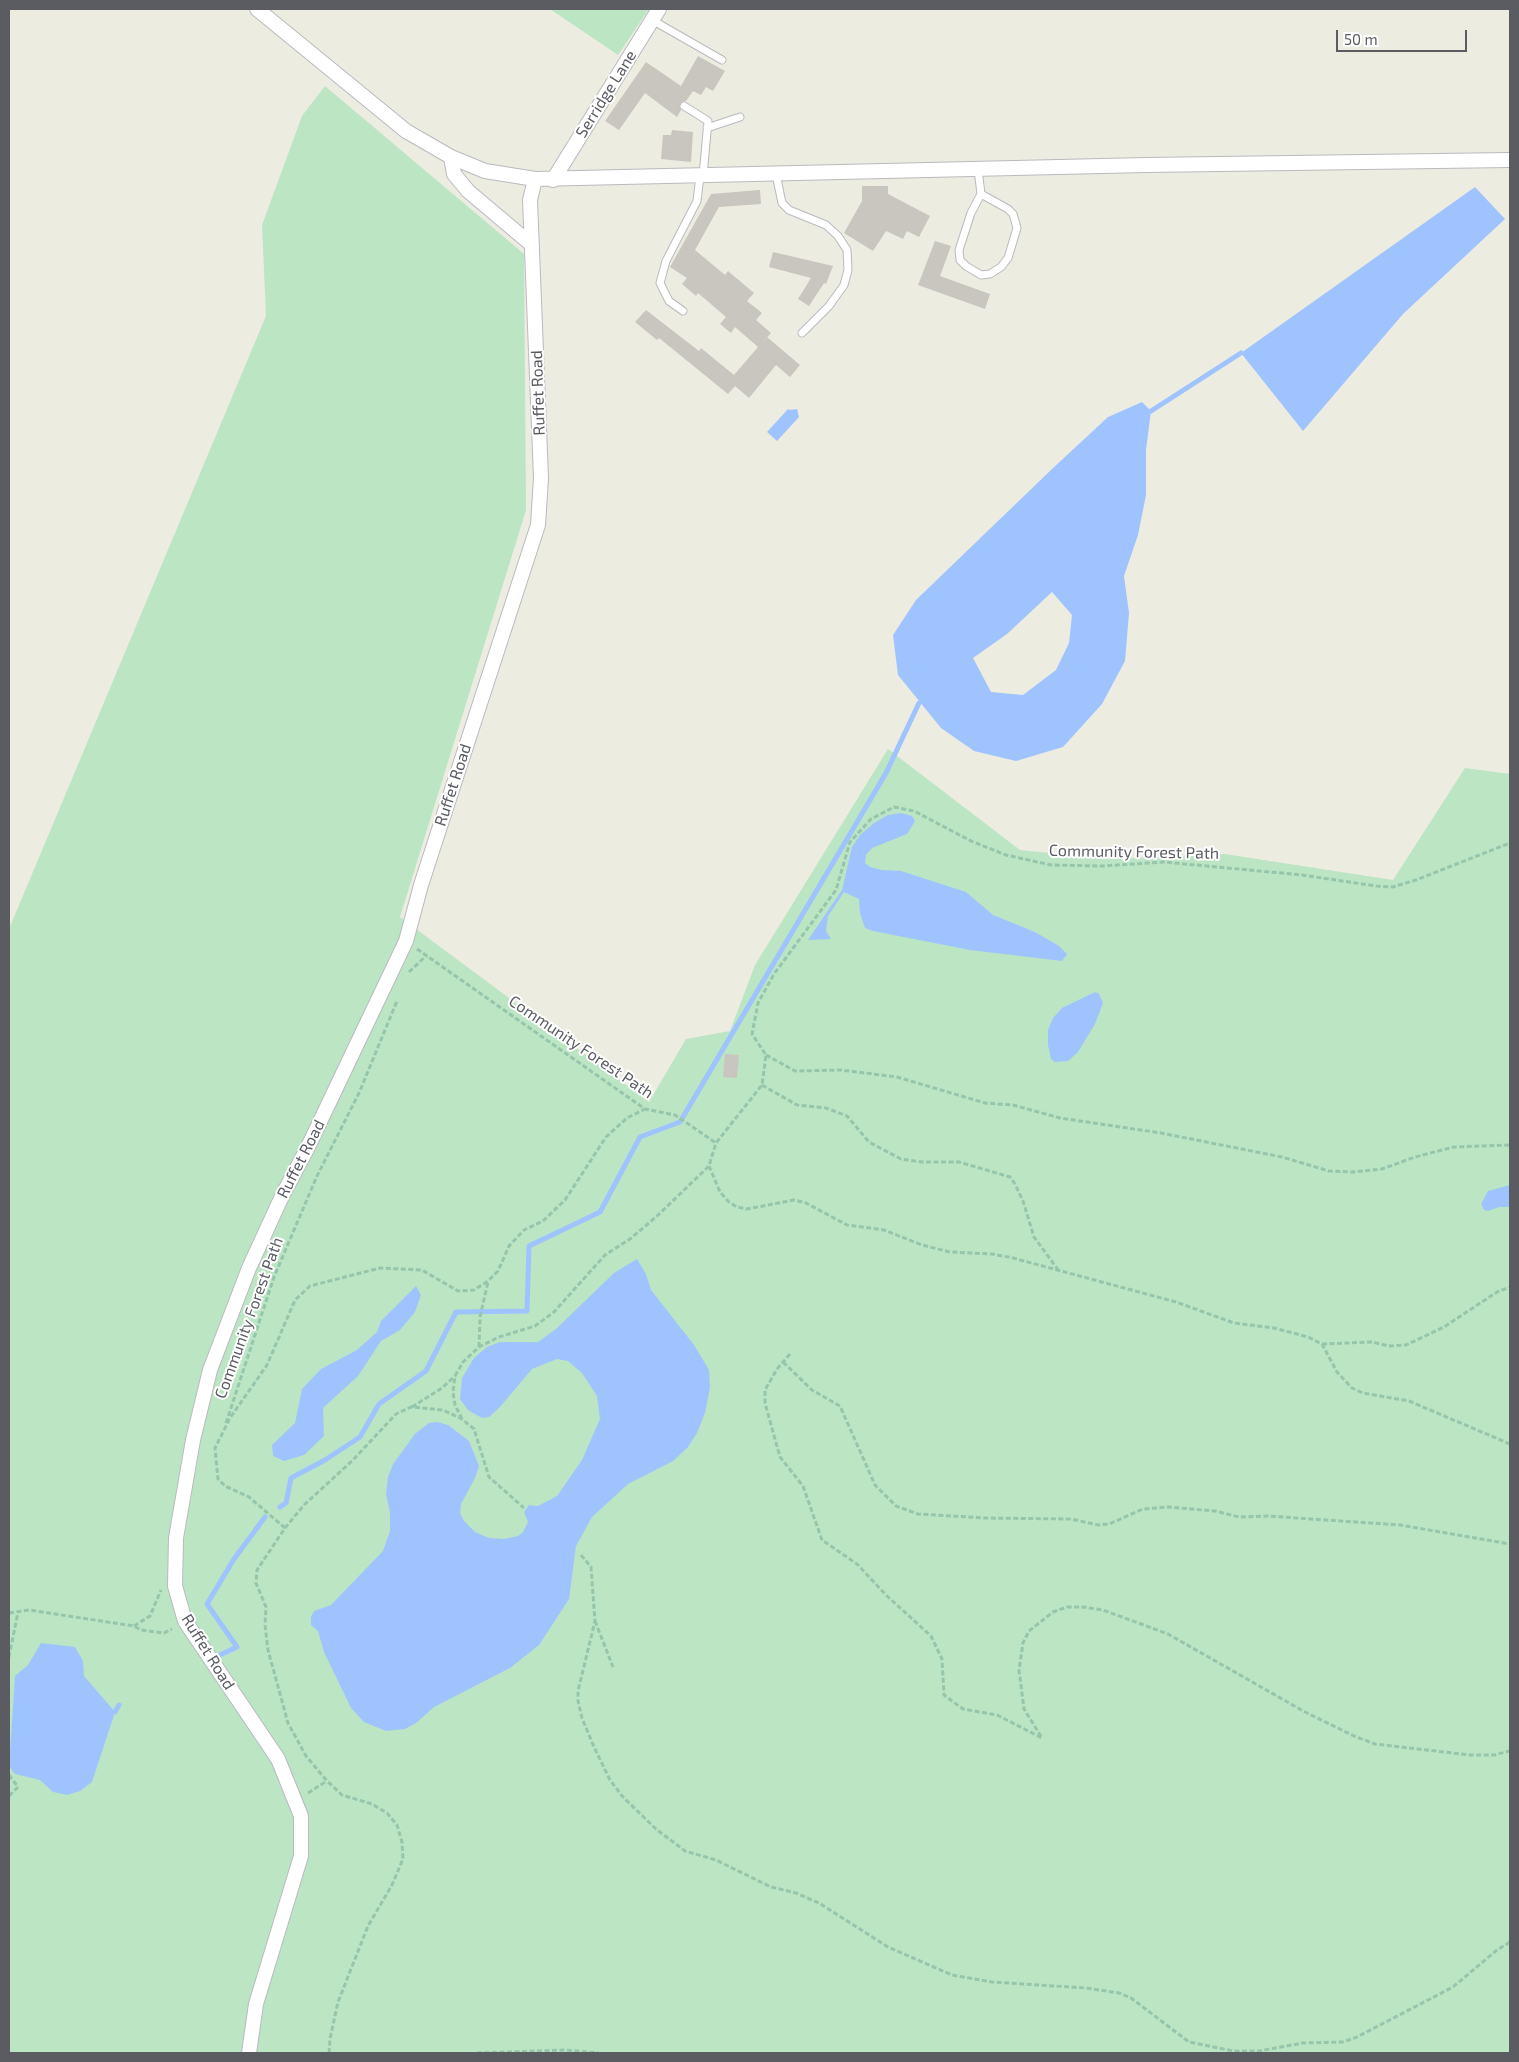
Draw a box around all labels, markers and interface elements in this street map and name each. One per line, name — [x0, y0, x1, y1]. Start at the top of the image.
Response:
scale bar — [1339, 20, 1470, 52]
text: 50 m — [1344, 30, 1378, 48]
street label: Serridge Lane — [572, 47, 640, 141]
street label: Ruffet Road — [527, 350, 549, 436]
street label: Ruffet Road — [431, 741, 475, 829]
street label: Community Forest Path — [1049, 841, 1219, 863]
street label: Community Forest Path — [505, 991, 657, 1103]
street label: Ruffet Road — [273, 1117, 329, 1201]
street label: Community Forest Path — [211, 1235, 287, 1401]
street label: Ruffet Road — [177, 1611, 239, 1693]

